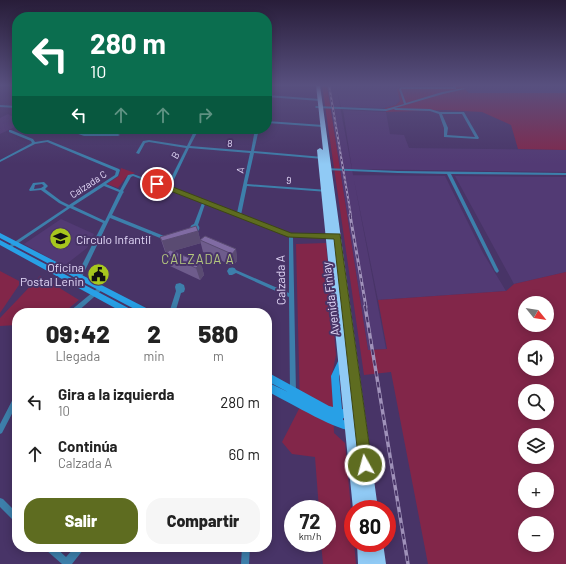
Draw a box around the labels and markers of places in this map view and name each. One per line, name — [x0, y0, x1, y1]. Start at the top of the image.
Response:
pin — [140, 167, 174, 201]
school or university icon: Círculo Infantil — [48, 226, 74, 252]
place label: Círculo Infantil — [76, 232, 151, 246]
place label: Oficina Postal Lenin — [20, 260, 84, 288]
public building icon: Oficina Postal Lenin — [86, 261, 112, 287]

